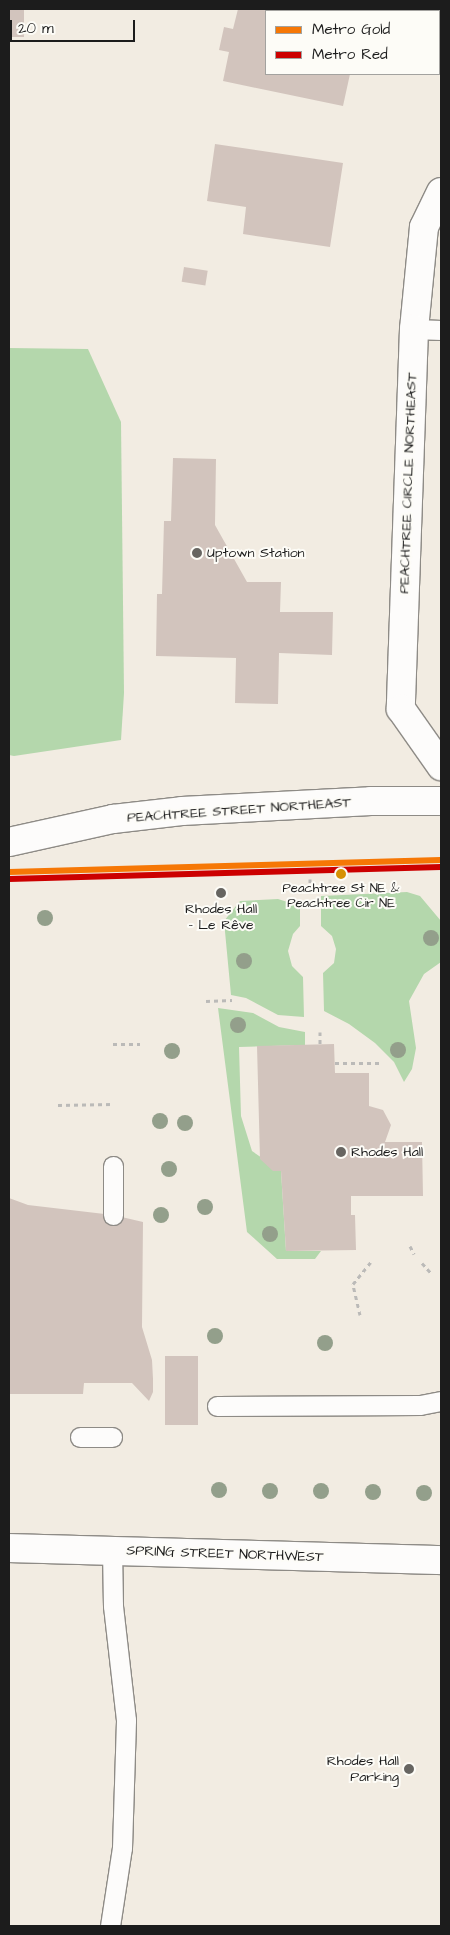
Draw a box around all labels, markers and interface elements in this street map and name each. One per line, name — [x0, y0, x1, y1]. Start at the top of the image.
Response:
scale bar — [12, 10, 138, 42]
legend — [265, 10, 440, 75]
text: 20 m — [18, 18, 54, 39]
text: Metro Gold — [312, 19, 390, 40]
text: Metro Red — [312, 44, 388, 65]
street label: PEACHTREE CIRCLE NORTHEAST — [396, 372, 420, 594]
place label: Uptown Station — [207, 545, 305, 561]
marker: Uptown Station — [191, 547, 203, 559]
street label: PEACHTREE STREET NORTHEAST — [127, 794, 351, 826]
marker: Peachtree St NE & Peachtree Cir NE — [336, 869, 346, 879]
place label: Peachtree St NE & Peachtree Cir NE — [283, 881, 399, 912]
marker: Rhodes Hall - Le Rêve — [215, 887, 227, 899]
place label: Rhodes Hall - Le Rêve — [185, 901, 257, 934]
place label: Rhodes Hall — [351, 1144, 423, 1160]
marker: Rhodes Hall — [335, 1146, 347, 1158]
street label: SPRING STREET NORTHWEST — [126, 1542, 324, 1566]
place label: Rhodes Hall Parking — [327, 1753, 399, 1785]
marker: Rhodes Hall Parking — [403, 1763, 415, 1775]

